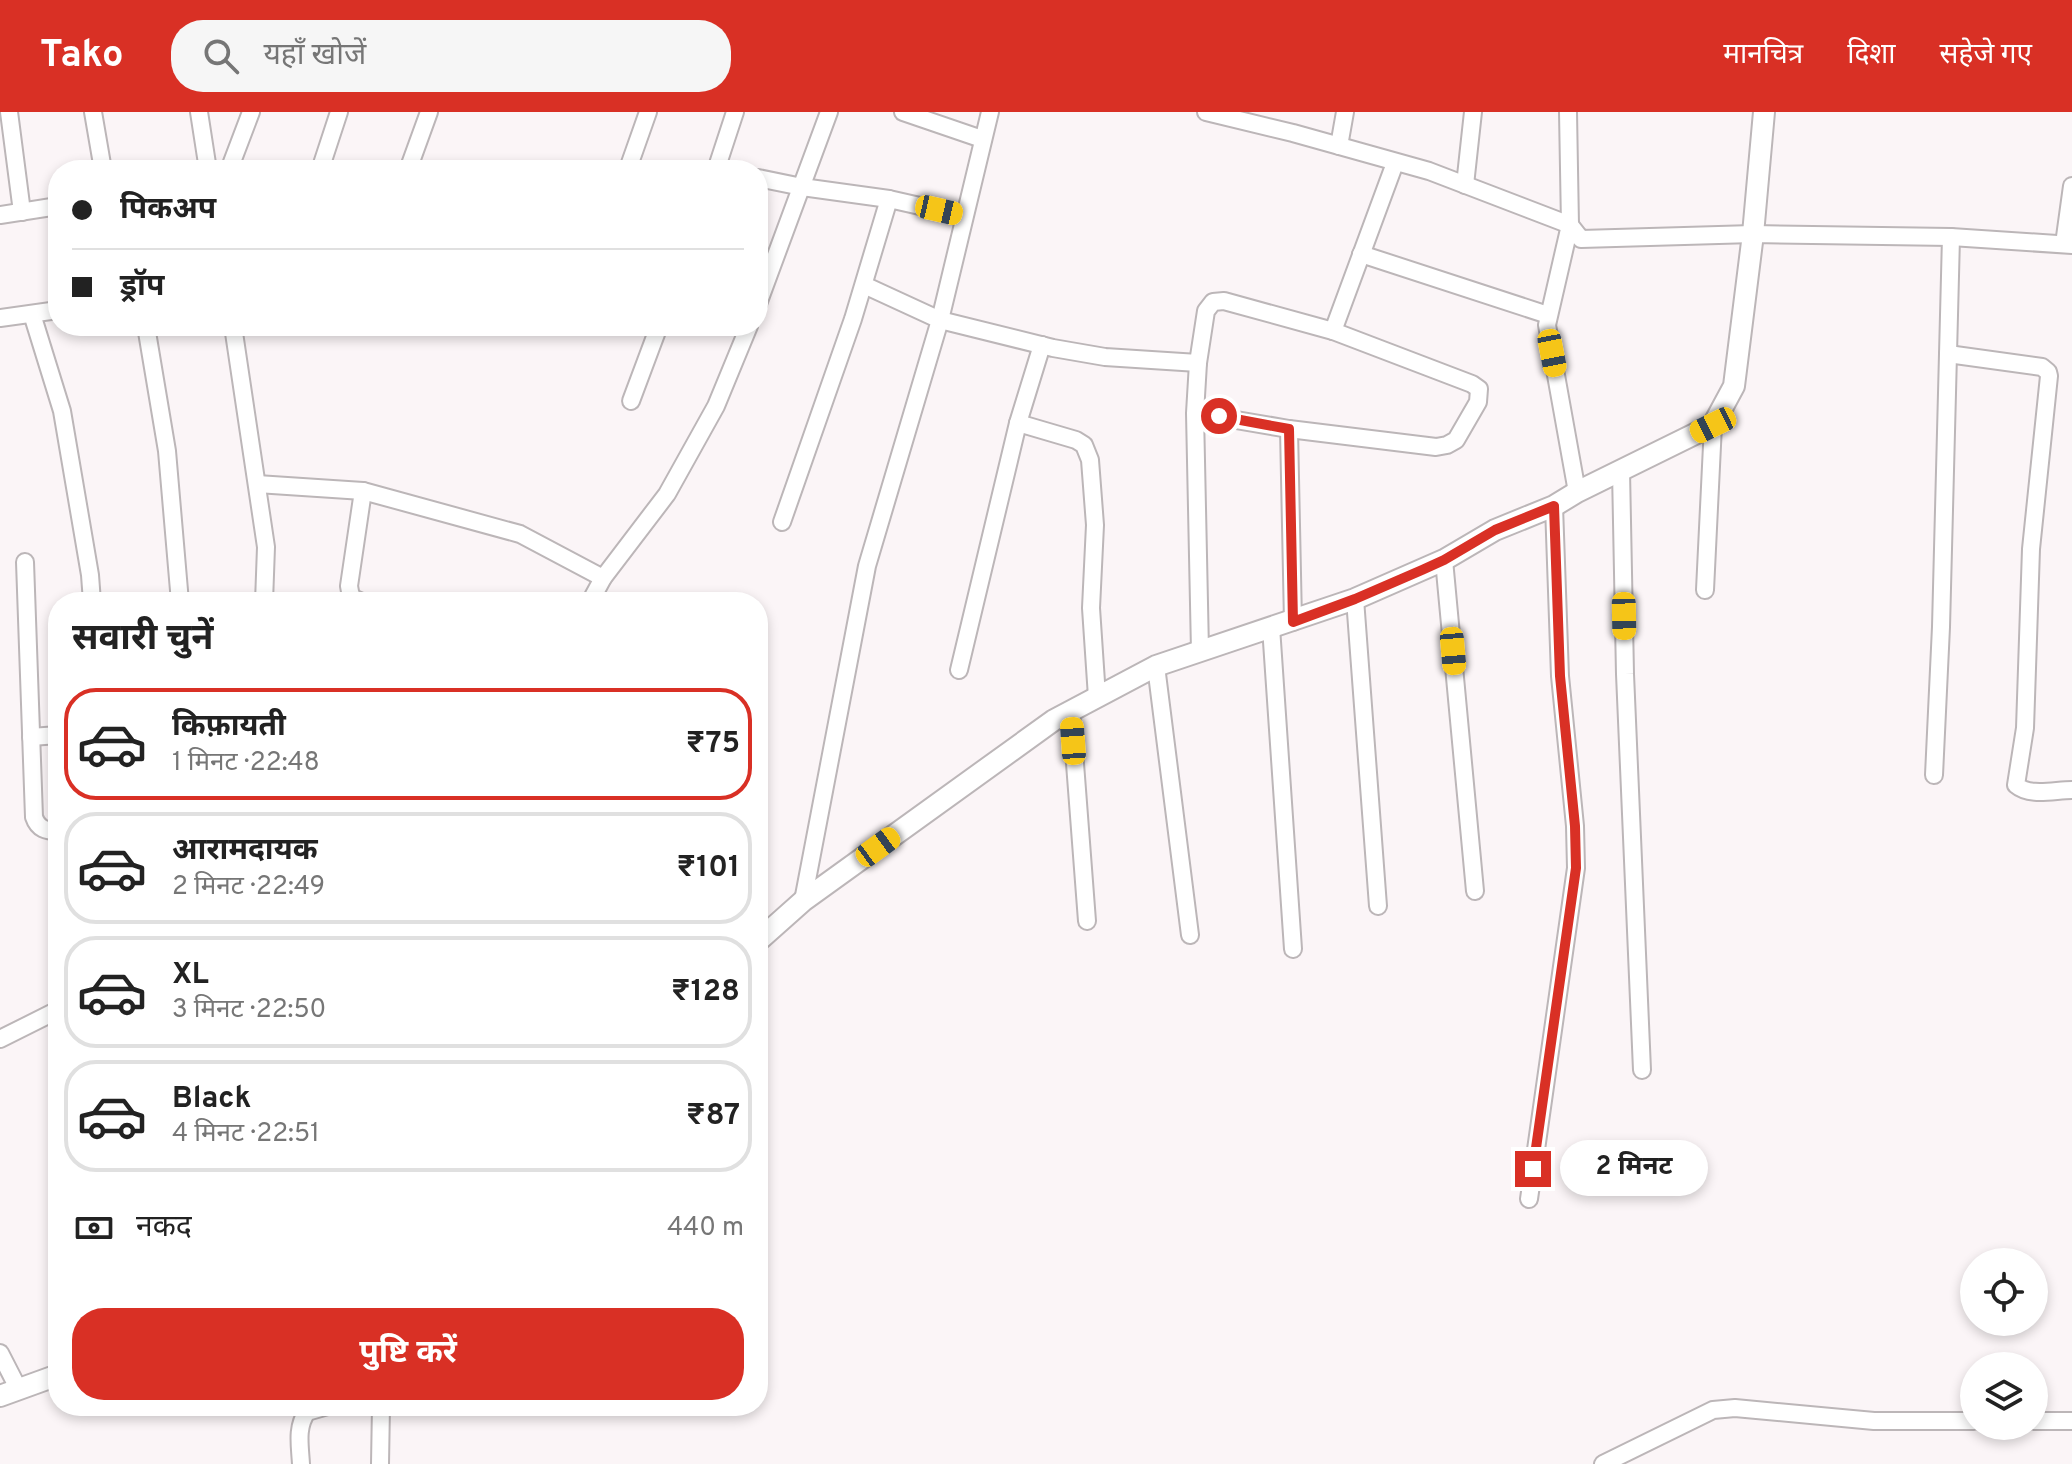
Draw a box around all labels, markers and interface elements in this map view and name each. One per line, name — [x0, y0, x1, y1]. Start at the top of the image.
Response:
search box — [171, 20, 731, 92]
text: Tako — [40, 32, 123, 81]
icon: search — [199, 34, 243, 78]
text: यहाँ खोजें — [263, 38, 366, 75]
text: मानचित्र — [1723, 38, 1803, 74]
text: दिशा — [1847, 38, 1896, 74]
text: सहेजे गए — [1940, 38, 2032, 74]
text: पिकअप — [120, 192, 216, 229]
car — [913, 193, 965, 227]
text: ड्रॉप — [120, 269, 164, 306]
car — [1536, 327, 1568, 379]
route start — [1201, 398, 1237, 434]
car — [1686, 404, 1740, 446]
car — [1612, 592, 1636, 640]
text: सवारी चुनें — [72, 617, 213, 663]
car — [1439, 626, 1467, 676]
icon: car — [76, 708, 148, 780]
text: किफ़ायती — [172, 709, 286, 746]
car — [1059, 716, 1087, 766]
text: ₹75 — [686, 726, 740, 763]
text: 1 मिनट · 22:48 — [172, 747, 320, 780]
car — [852, 823, 904, 871]
icon: car — [76, 832, 148, 904]
text: आरामदायक — [172, 833, 318, 870]
text: ₹101 — [677, 850, 740, 887]
text: 2 मिनट · 22:49 — [172, 871, 325, 904]
icon: car — [76, 956, 148, 1028]
text: XL — [172, 957, 209, 994]
text: ₹128 — [671, 974, 740, 1011]
text: 3 मिनट · 22:50 — [172, 994, 326, 1027]
icon: car — [76, 1080, 148, 1152]
text: Black — [172, 1081, 251, 1118]
text: ₹87 — [686, 1098, 740, 1135]
text: 4 मिनट · 22:51 — [172, 1118, 320, 1151]
callout: 2 मिनट — [1561, 1141, 1709, 1197]
route end — [1515, 1151, 1551, 1187]
text: 2 मिनट — [1596, 1151, 1672, 1184]
icon: cash — [72, 1206, 116, 1250]
text: नकद — [136, 1210, 192, 1247]
text: 440 m — [667, 1212, 744, 1245]
map controls — [1960, 1248, 2048, 1440]
button: locate — [1960, 1248, 2048, 1336]
button: पुष्टि करें — [72, 1308, 744, 1400]
button: layers — [1960, 1352, 2048, 1440]

